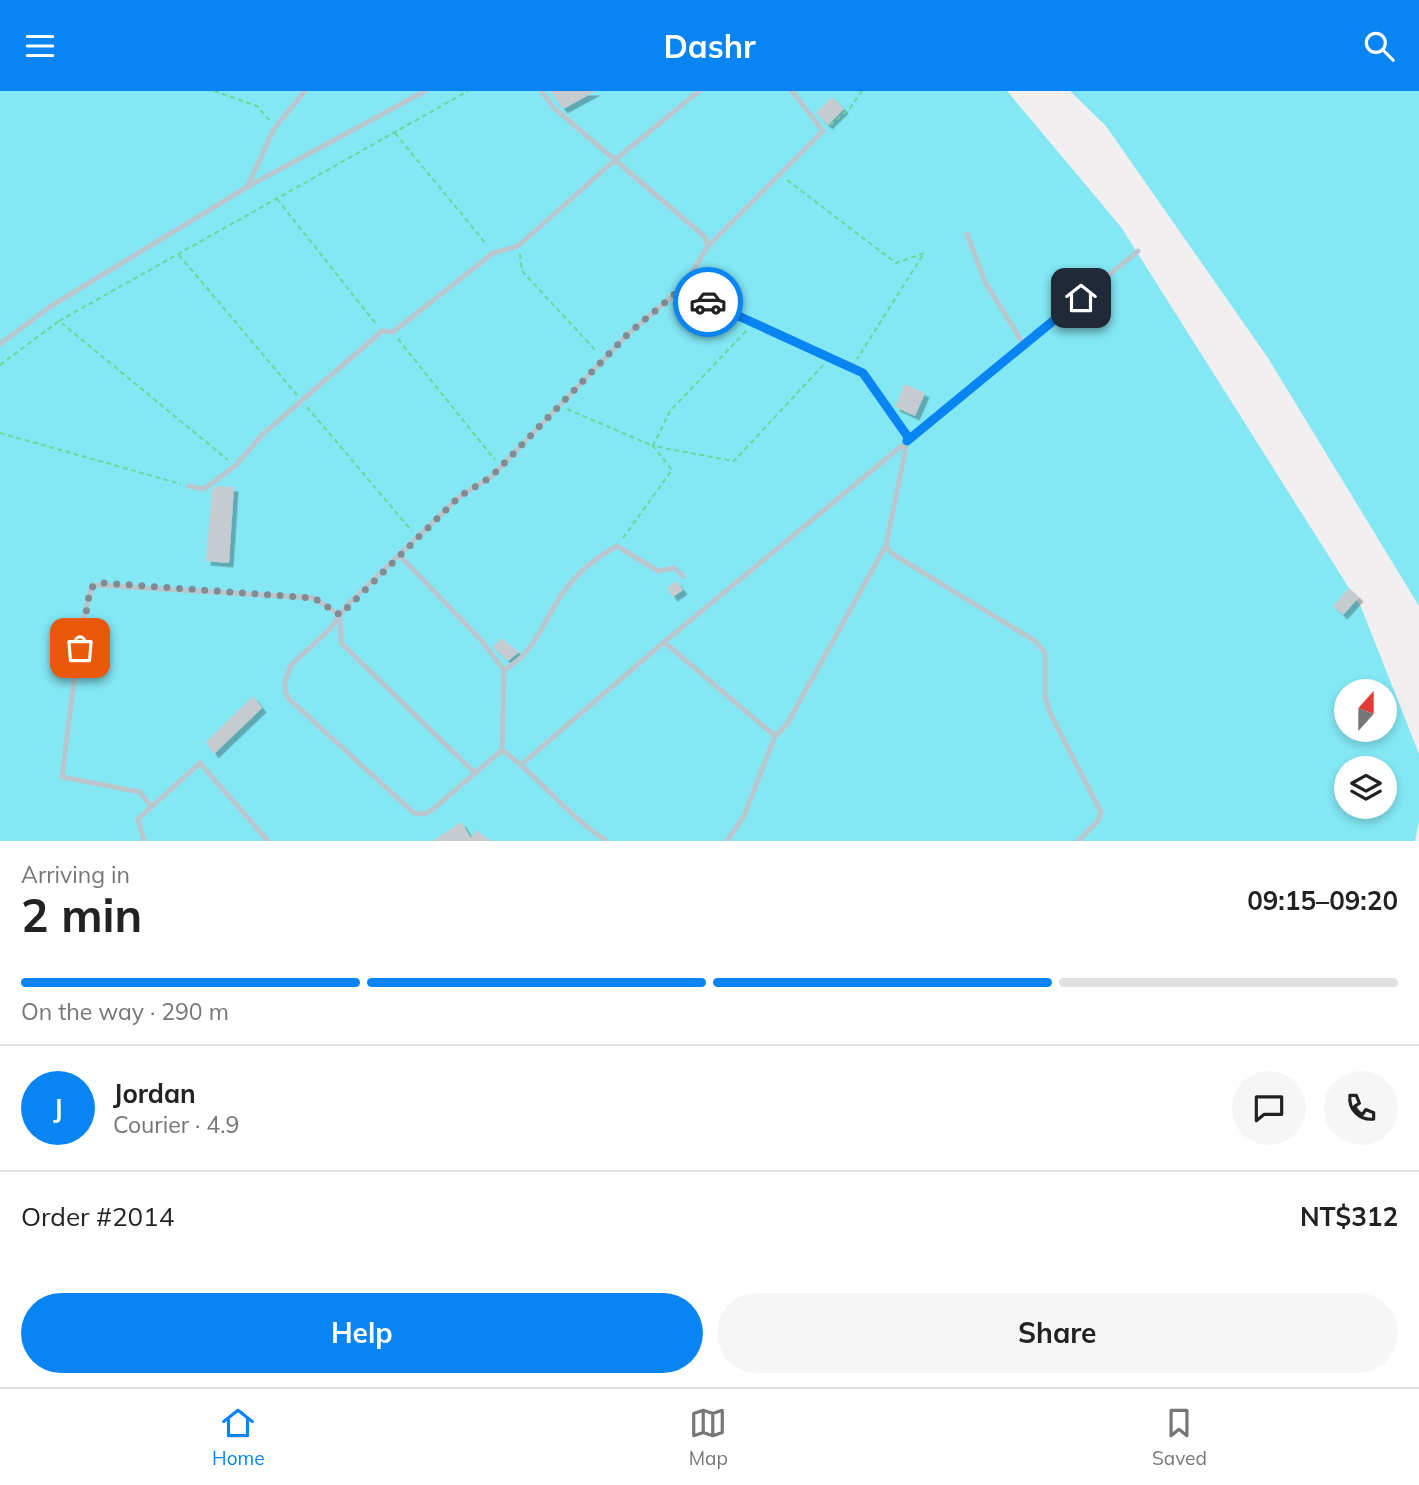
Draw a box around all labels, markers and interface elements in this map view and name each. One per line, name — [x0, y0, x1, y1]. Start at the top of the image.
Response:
text: Dashr — [663, 26, 756, 66]
icon: menu — [21, 27, 59, 65]
icon: search — [1360, 27, 1398, 65]
courier — [673, 267, 743, 337]
pin — [1051, 268, 1111, 328]
icon: home — [1062, 279, 1100, 317]
icon: car — [689, 283, 727, 321]
pin — [50, 618, 110, 678]
icon: bag — [61, 629, 99, 667]
north arrow — [1334, 679, 1396, 742]
map controls — [1334, 679, 1397, 819]
button: layers — [1334, 756, 1397, 819]
text: Arriving in — [21, 860, 130, 889]
text: 09:15–09:20 — [1247, 884, 1398, 917]
text: 2 min — [21, 886, 142, 944]
text: On the way · 290 m — [21, 997, 229, 1026]
button: chat — [1232, 1071, 1306, 1145]
button: phone — [1324, 1071, 1398, 1145]
text: Jordan — [113, 1077, 196, 1110]
text: J — [53, 1092, 63, 1125]
text: Courier · 4.9 — [113, 1110, 239, 1139]
text: Order #2014 — [21, 1200, 174, 1233]
text: NT$312 — [1300, 1200, 1398, 1233]
button: Help — [21, 1293, 703, 1373]
button: Share — [717, 1293, 1398, 1373]
tab: Home — [212, 1404, 265, 1470]
tab: Map — [689, 1404, 728, 1470]
tab: Saved — [1152, 1404, 1207, 1470]

